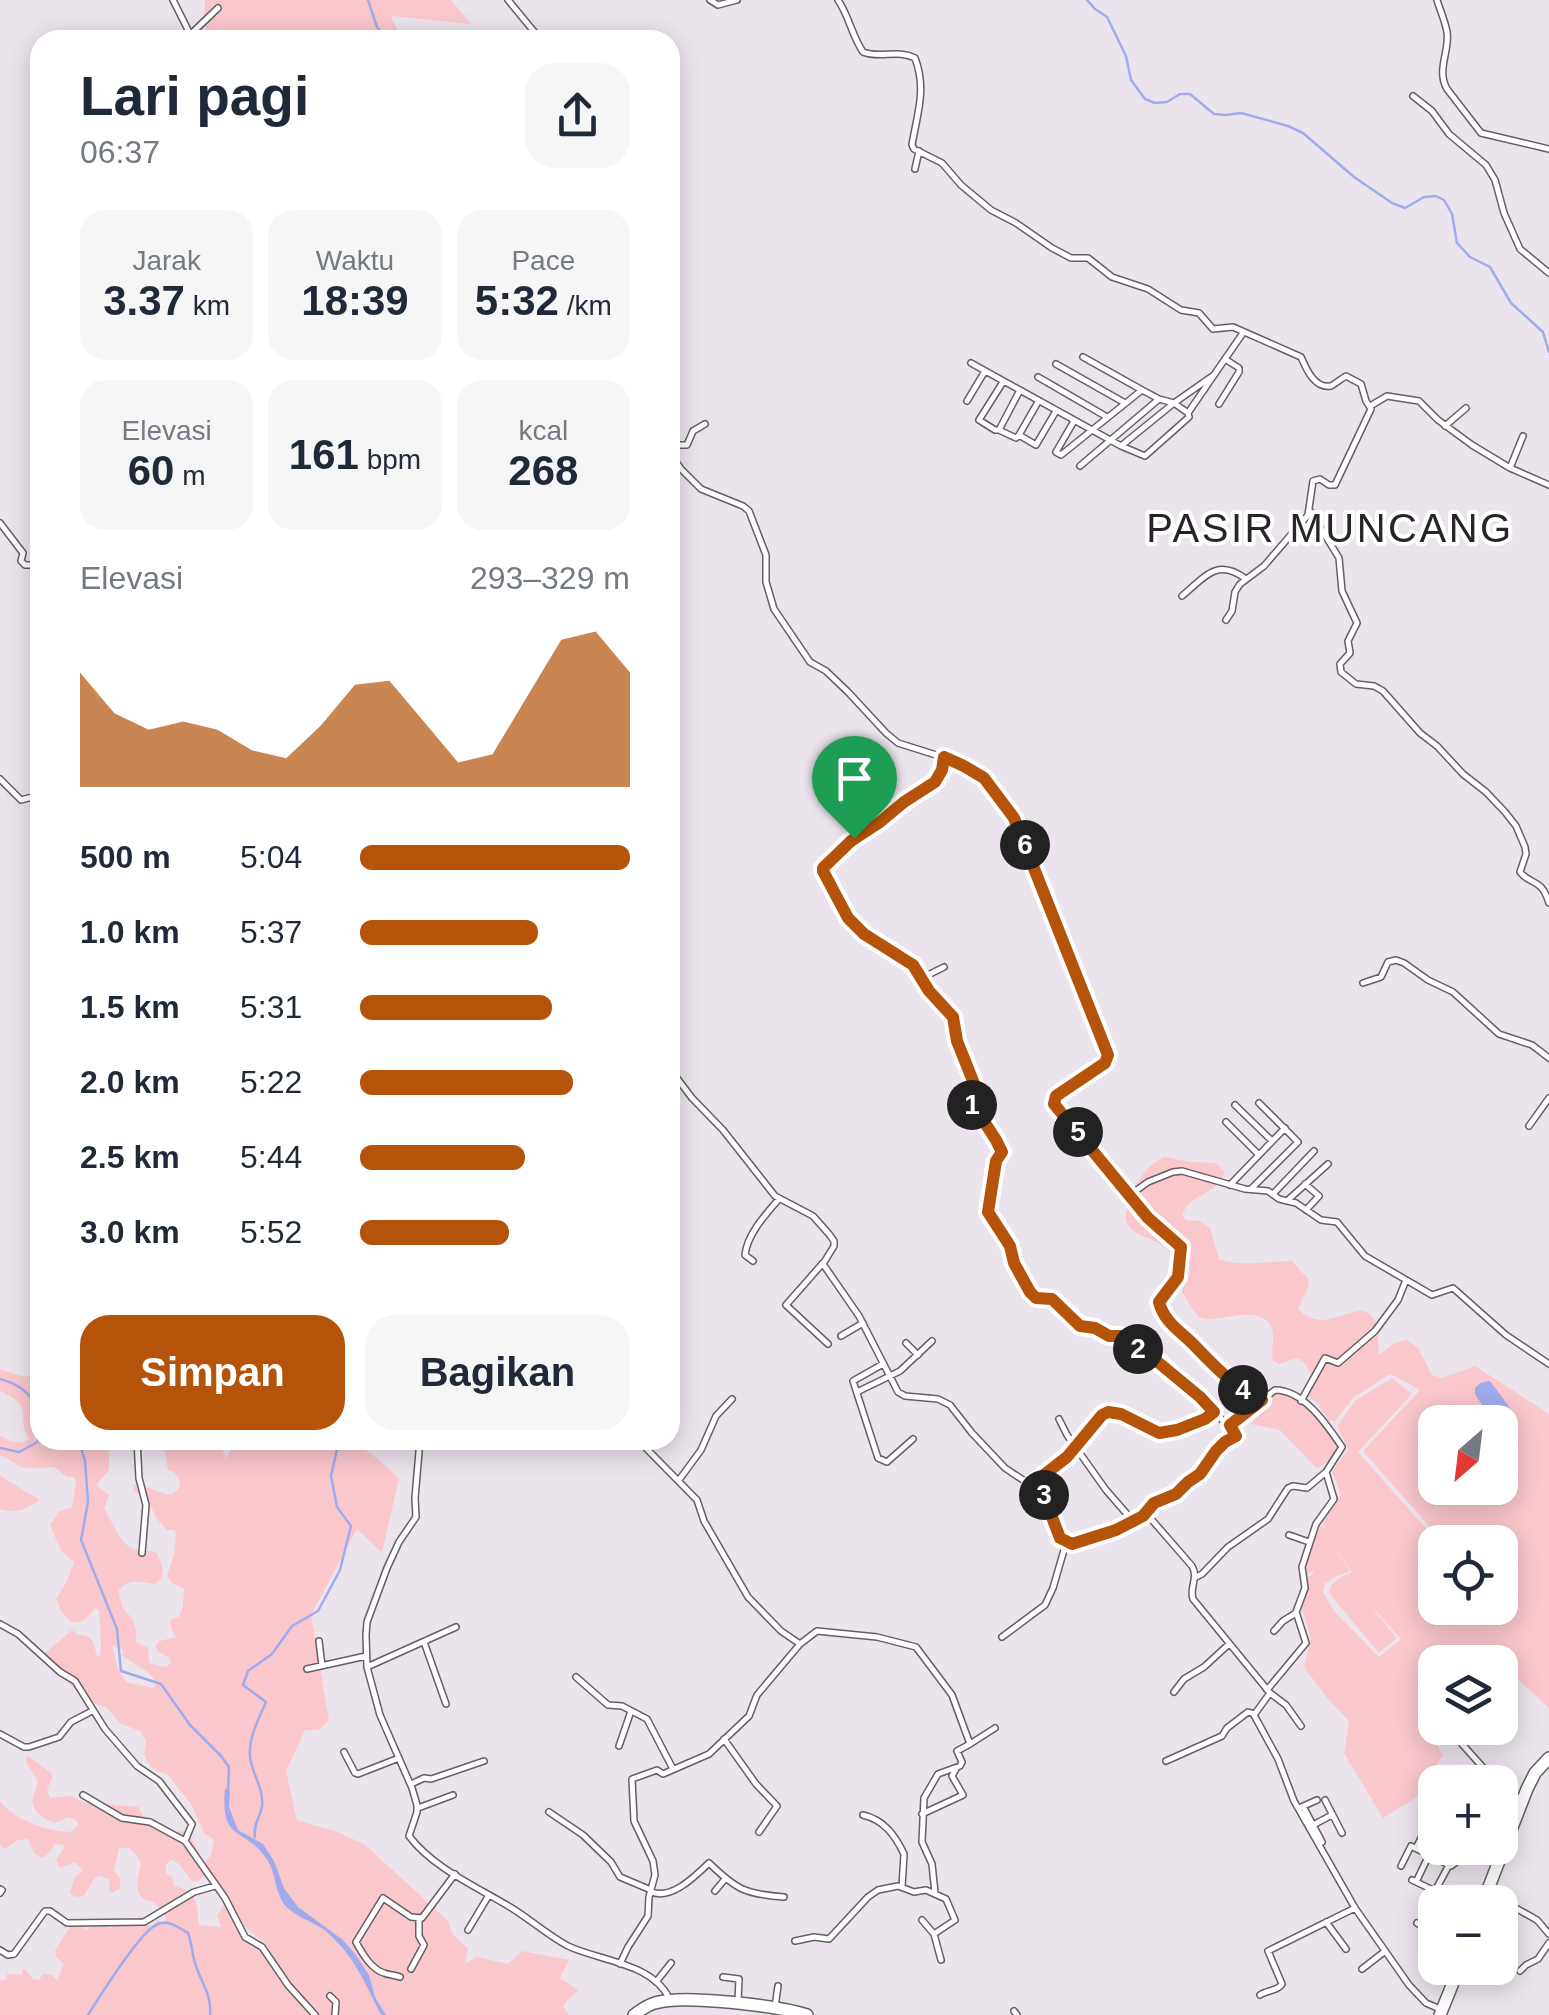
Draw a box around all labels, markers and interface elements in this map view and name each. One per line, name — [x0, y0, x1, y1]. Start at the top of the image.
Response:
button: share — [525, 63, 630, 168]
text: Lari pagi — [80, 65, 309, 127]
text: 06:37 — [80, 134, 160, 170]
text: Jarak — [132, 245, 201, 276]
text: Waktu — [316, 245, 394, 276]
text: Pace — [511, 245, 575, 276]
text: 3.37 — [103, 277, 185, 324]
text: 18:39 — [301, 277, 409, 324]
text: 5:32 — [475, 277, 559, 324]
text: km — [185, 290, 230, 321]
text: /km — [559, 290, 612, 321]
text: Elevasi — [122, 415, 212, 446]
text: kcal — [518, 415, 568, 446]
text: 161 — [289, 431, 359, 478]
text: bpm — [359, 444, 421, 475]
text: 60 — [128, 447, 174, 494]
text: 268 — [508, 447, 578, 494]
text: m — [174, 460, 206, 491]
district label: PASIR MUNCANG — [1146, 506, 1514, 550]
text: Elevasi — [80, 560, 183, 596]
text: 293–329 m — [470, 560, 630, 596]
pin — [812, 736, 897, 839]
icon: arrive — [827, 751, 882, 806]
pin: 6 — [1000, 820, 1050, 870]
text: 6 — [1017, 829, 1033, 860]
text: 500 m — [80, 839, 171, 875]
text: 5:04 — [240, 839, 302, 875]
text: 1.0 km — [80, 914, 180, 950]
text: 5:37 — [240, 914, 302, 950]
text: 1.5 km — [80, 989, 180, 1025]
text: 5:31 — [240, 989, 302, 1025]
text: 2.0 km — [80, 1064, 180, 1100]
text: 5:22 — [240, 1064, 302, 1100]
pin: 1 — [947, 1080, 997, 1130]
text: 1 — [964, 1089, 980, 1120]
pin: 5 — [1053, 1107, 1103, 1157]
text: 5 — [1070, 1116, 1086, 1147]
text: 2.5 km — [80, 1139, 180, 1175]
text: 5:44 — [240, 1139, 302, 1175]
text: 3.0 km — [80, 1214, 180, 1250]
text: 5:52 — [240, 1214, 302, 1250]
button: Simpan — [80, 1315, 345, 1430]
button: Bagikan — [365, 1315, 630, 1430]
pin: 2 — [1113, 1324, 1163, 1374]
text: 2 — [1130, 1333, 1146, 1364]
pin: 4 — [1218, 1365, 1268, 1415]
text: 4 — [1235, 1374, 1251, 1405]
north arrow — [1418, 1405, 1518, 1505]
map controls — [1418, 1405, 1518, 1985]
pin: 3 — [1019, 1470, 1069, 1520]
text: 3 — [1036, 1479, 1052, 1510]
button: locate — [1418, 1525, 1518, 1625]
button: layers — [1418, 1645, 1518, 1745]
button: + — [1418, 1765, 1518, 1865]
button: − — [1418, 1885, 1518, 1985]

